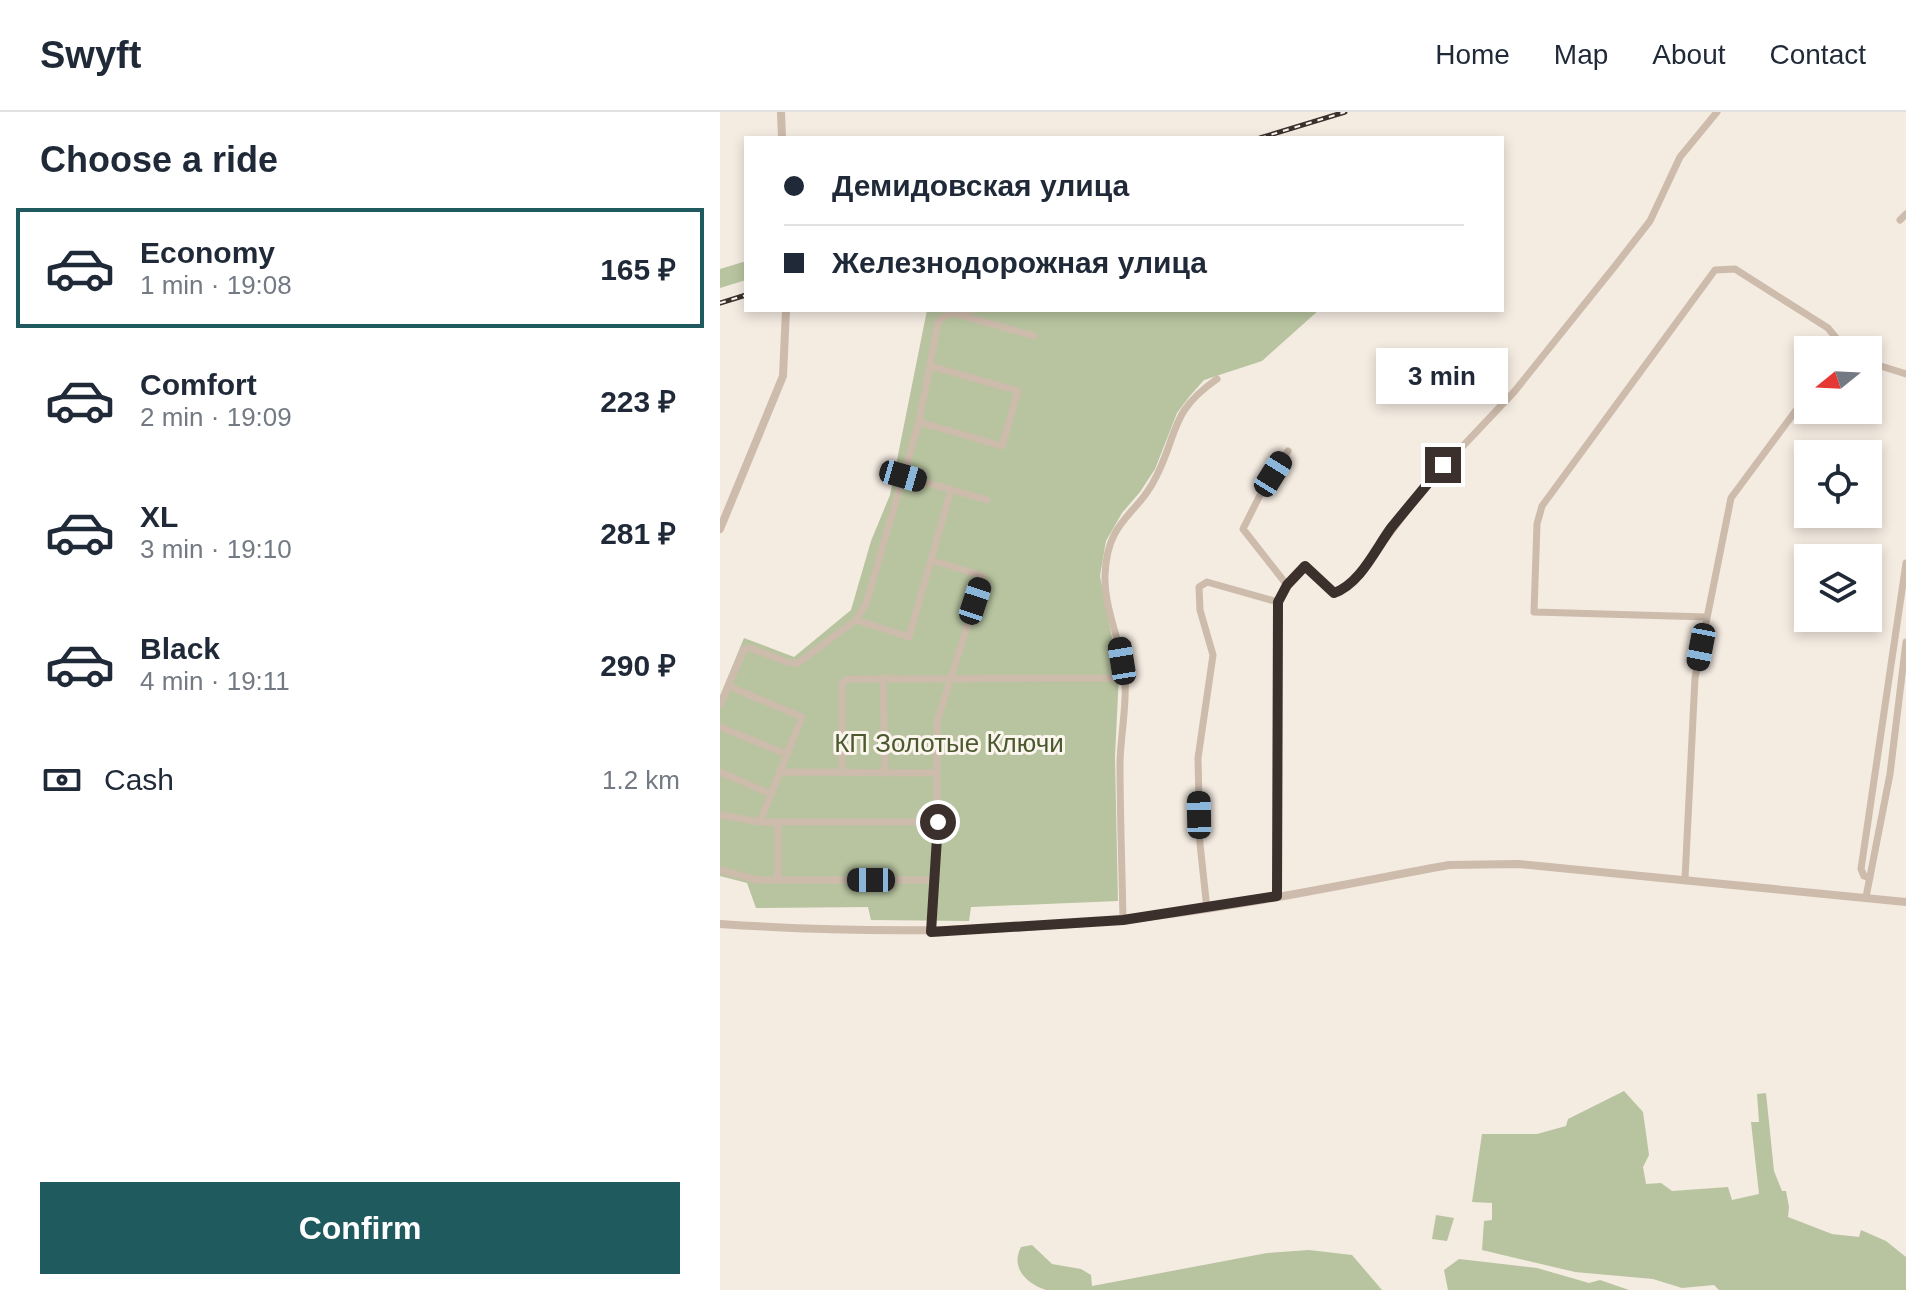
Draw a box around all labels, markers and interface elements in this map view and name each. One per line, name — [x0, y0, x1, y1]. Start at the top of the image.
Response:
text: Swyft — [40, 34, 141, 76]
text: Home — [1435, 39, 1510, 70]
text: Map — [1554, 39, 1608, 70]
text: About — [1652, 39, 1726, 70]
text: Contact — [1770, 39, 1866, 70]
text: Choose a ride — [40, 139, 278, 180]
text: Демидовская улица — [832, 169, 1129, 202]
icon: car — [44, 232, 116, 304]
text: Economy — [140, 236, 275, 269]
text: Железнодорожная улица — [832, 246, 1207, 279]
text: 165 ₽ — [600, 253, 676, 286]
text: 1 min · 19:08 — [140, 270, 292, 300]
north arrow — [1794, 336, 1882, 424]
map controls — [1794, 336, 1882, 632]
callout: 3 min — [1377, 349, 1509, 405]
text: 3 min — [1408, 361, 1476, 391]
icon: car — [44, 364, 116, 436]
text: Comfort — [140, 368, 257, 401]
text: 223 ₽ — [600, 385, 676, 418]
text: 2 min · 19:09 — [140, 402, 292, 432]
button: locate — [1794, 440, 1882, 528]
car — [1250, 447, 1296, 501]
route end — [1425, 447, 1461, 483]
car — [877, 458, 929, 494]
icon: car — [44, 496, 116, 568]
text: XL — [140, 500, 178, 533]
text: 281 ₽ — [600, 517, 676, 550]
text: 3 min · 19:10 — [140, 534, 292, 564]
button: layers — [1794, 544, 1882, 632]
car — [956, 574, 994, 628]
car — [1685, 621, 1717, 673]
icon: car — [44, 628, 116, 700]
text: Black — [140, 632, 220, 665]
car — [1106, 635, 1138, 687]
text: 290 ₽ — [600, 649, 676, 682]
text: 4 min · 19:11 — [140, 666, 290, 696]
park label: КП Золотые Ключи — [834, 728, 1064, 758]
icon: cash — [40, 758, 84, 802]
text: Cash — [104, 763, 174, 796]
text: 1.2 km — [602, 765, 680, 795]
car — [1187, 791, 1211, 839]
route start — [920, 804, 956, 840]
car — [847, 868, 895, 892]
button: Confirm — [40, 1182, 680, 1274]

